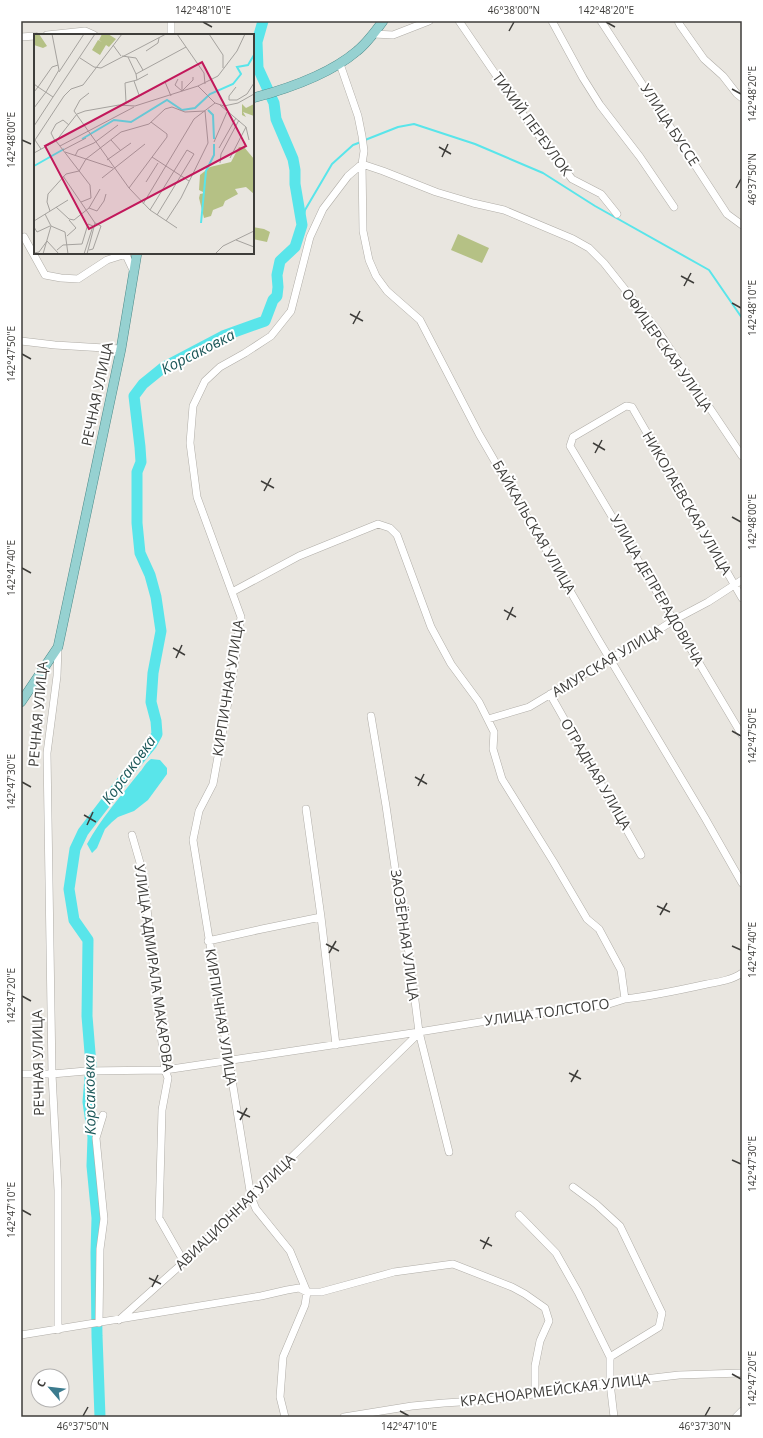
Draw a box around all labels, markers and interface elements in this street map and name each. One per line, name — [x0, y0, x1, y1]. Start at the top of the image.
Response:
text: 142°48'10"E — [175, 3, 231, 17]
text: 46°38'00"N — [488, 3, 540, 17]
text: 142°48'20"E — [578, 3, 634, 17]
inset map — [34, 34, 254, 254]
text: 142°48'20"E — [745, 66, 759, 122]
street label: ТИХИЙ ПЕРЕУЛОК — [488, 68, 577, 180]
street label: УЛИЦА БУССЕ — [637, 80, 704, 170]
text: 142°48'00"E — [4, 112, 18, 168]
text: 46°37'50"N — [745, 153, 759, 205]
text: 142°48'10"E — [745, 280, 759, 336]
street label: ОФИЦЕРСКАЯ УЛИЦА — [618, 284, 717, 415]
water label: Корсаковка — [157, 324, 238, 378]
text: 142°47'50"E — [4, 326, 18, 382]
street label: РЕЧНАЯ УЛИЦА — [76, 340, 117, 448]
street label: НИКОЛАЕВСКАЯ УЛИЦА — [638, 427, 736, 578]
street label: БАЙКАЛЬСКАЯ УЛИЦА — [488, 457, 581, 597]
text: 142°48'00"E — [745, 494, 759, 550]
street label: УЛИЦА ДЕПРЕРАДОВИЧА — [606, 511, 709, 669]
text: 142°47'40"E — [4, 540, 18, 596]
street label: КИРПИЧНАЯ УЛИЦА — [207, 618, 248, 758]
street label: АМУРСКАЯ УЛИЦА — [548, 620, 666, 701]
street label: РЕЧНАЯ УЛИЦА — [23, 660, 52, 768]
text: 142°47'50"E — [745, 708, 759, 764]
street label: ОТРАДНАЯ УЛИЦА — [557, 715, 636, 833]
water label: Корсаковка — [97, 731, 160, 808]
text: 142°47'30"E — [4, 754, 18, 810]
street label: УЛИЦА АДМИРАЛА МАКАРОВА — [131, 863, 178, 1073]
street label: ЗАОЗЁРНАЯ УЛИЦА — [387, 868, 424, 1002]
text: 142°47'40"E — [745, 922, 759, 978]
street label: КИРПИЧНАЯ УЛИЦА — [201, 947, 242, 1087]
text: 142°47'20"E — [4, 968, 18, 1024]
street label: УЛИЦА ТОЛСТОГО — [483, 993, 611, 1030]
street label: РЕЧНАЯ УЛИЦА — [27, 1010, 48, 1116]
water label: Корсаковка — [78, 1054, 100, 1135]
text: 142°47'30"E — [745, 1136, 759, 1192]
street label: АВИАЦИОННАЯ УЛИЦА — [171, 1149, 299, 1274]
text: 142°47'10"E — [4, 1182, 18, 1238]
text: 142°47'20"E — [745, 1351, 759, 1407]
north arrow — [30, 1368, 70, 1408]
street label: КРАСНОАРМЕЙСКАЯ УЛИЦА — [459, 1368, 651, 1411]
text: С — [32, 1376, 49, 1390]
text: 46°37'50"N — [57, 1419, 109, 1433]
text: 142°47'10"E — [381, 1419, 437, 1433]
text: 46°37'30"N — [679, 1419, 731, 1433]

